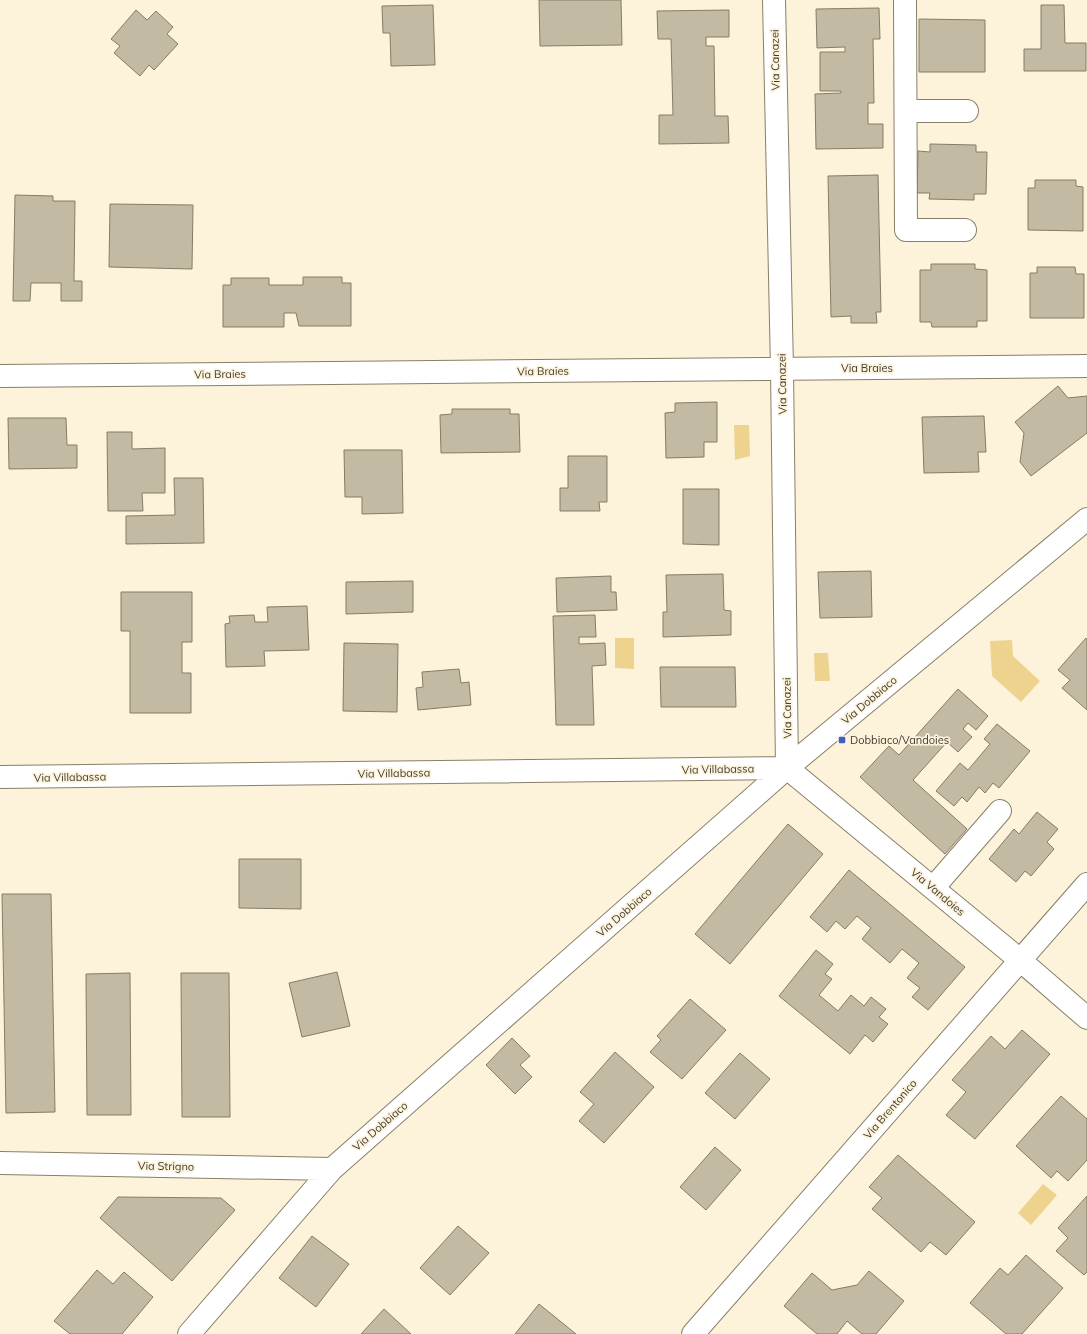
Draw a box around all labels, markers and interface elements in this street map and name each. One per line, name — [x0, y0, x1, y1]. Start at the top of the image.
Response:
street label: Via Canazei — [767, 29, 783, 91]
street label: Via Canazei — [774, 353, 790, 415]
street label: Via Braies — [841, 361, 893, 375]
street label: Via Braies — [517, 364, 569, 378]
street label: Via Braies — [194, 367, 246, 381]
street label: Via Dobbiaco — [838, 673, 900, 727]
street label: Via Canazei — [779, 677, 795, 739]
place label: Dobbiaco/Vandoies — [850, 733, 949, 747]
marker: Dobbiaco/Vandoies — [837, 735, 847, 745]
street label: Via Villabassa — [682, 761, 754, 777]
street label: Via Villabassa — [358, 765, 430, 781]
street label: Via Villabassa — [34, 769, 106, 785]
street label: Via Vandoies — [908, 865, 968, 919]
street label: Via Dobbiaco — [594, 884, 654, 940]
street label: Via Brentonico — [860, 1076, 920, 1142]
street label: Via Dobbiaco — [350, 1098, 410, 1154]
street label: Via Strigno — [138, 1159, 194, 1173]

